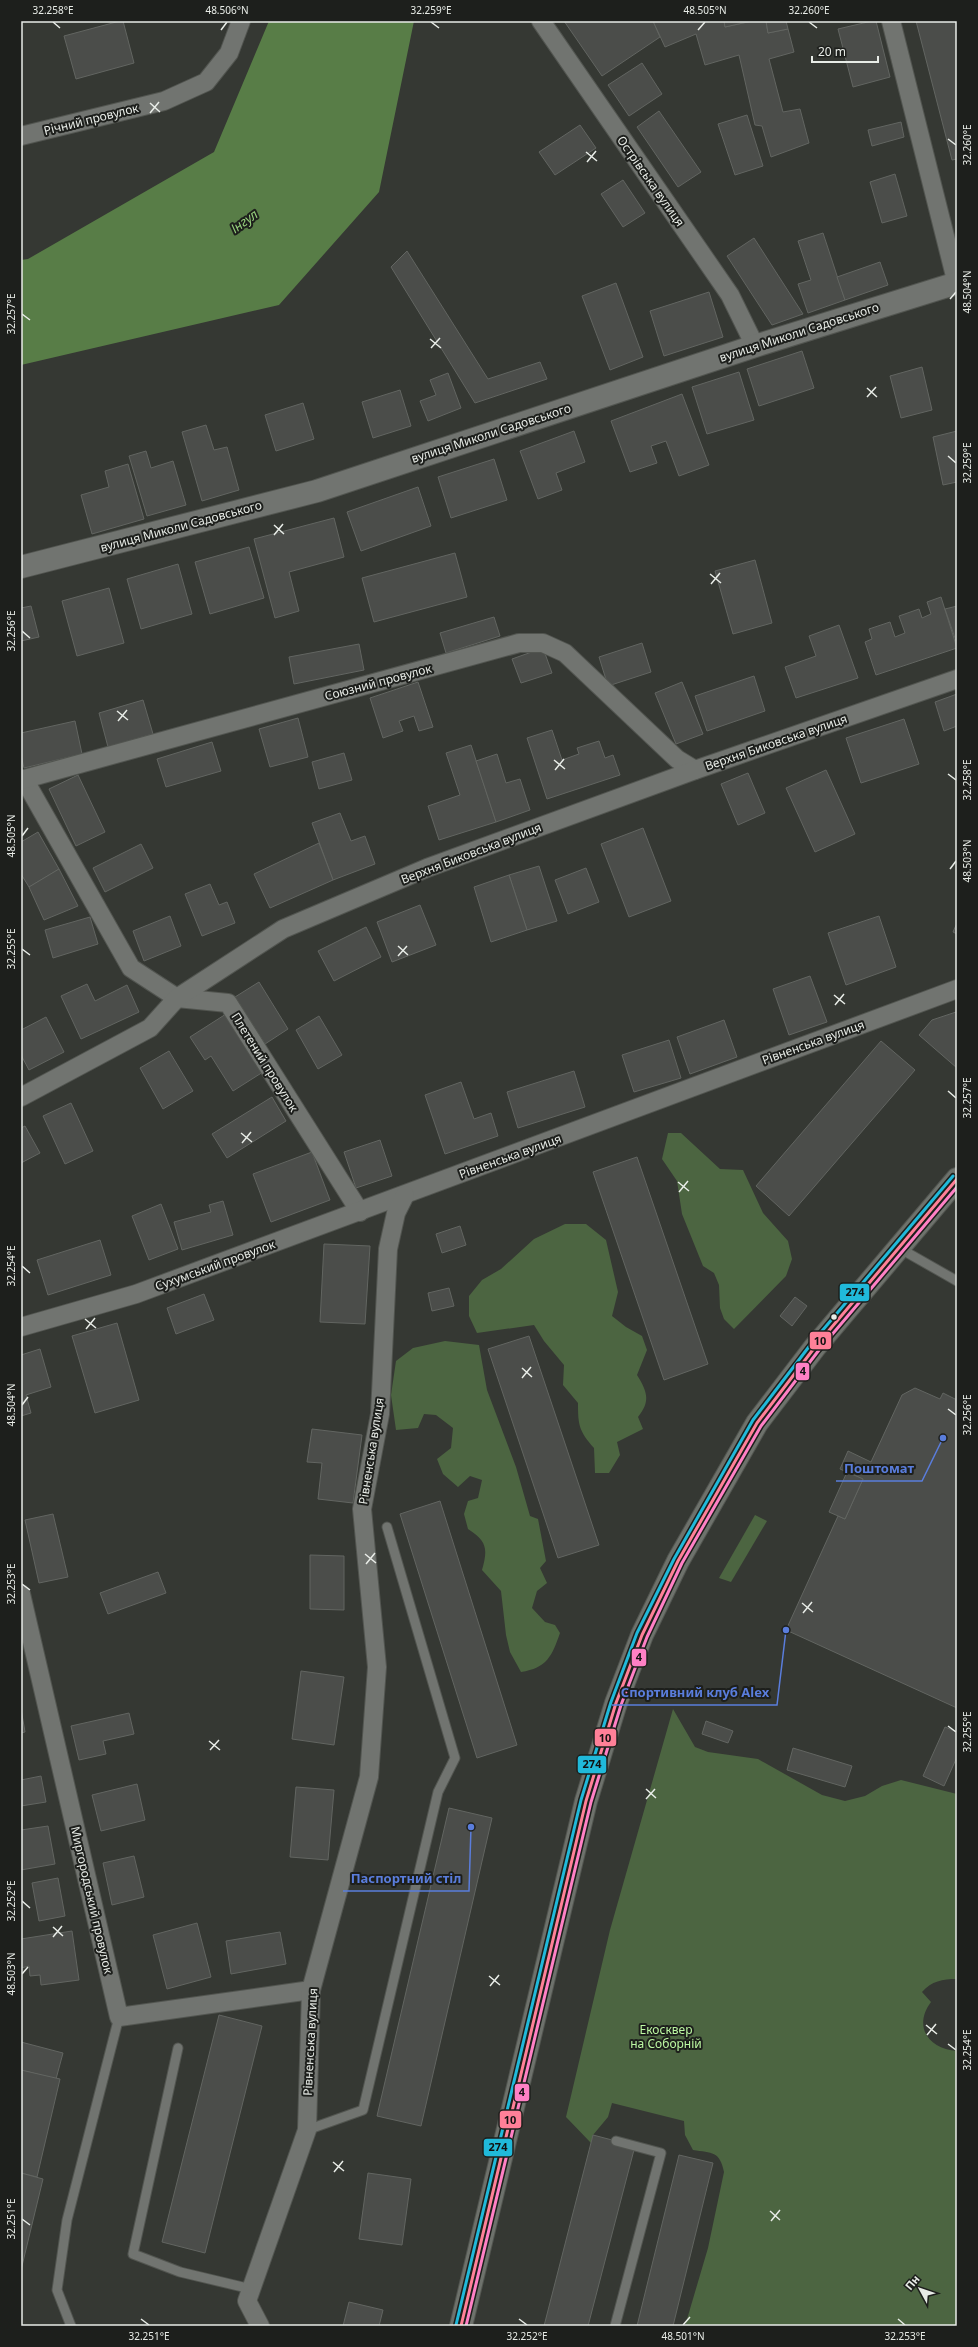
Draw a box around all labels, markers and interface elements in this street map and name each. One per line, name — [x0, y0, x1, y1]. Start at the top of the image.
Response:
text: 32.258°E — [32, 3, 74, 17]
text: 48.506°N — [205, 3, 249, 17]
text: 32.259°E — [410, 3, 452, 17]
text: 48.505°N — [683, 3, 727, 17]
text: 32.260°E — [788, 3, 830, 17]
scale bar — [812, 38, 878, 64]
text: 20 m — [818, 43, 846, 60]
street label: Річний провулок — [42, 99, 141, 139]
text: 32.260°E — [960, 124, 974, 166]
street label: Острівська вулиця — [613, 132, 689, 230]
water label: Інгул — [227, 205, 262, 237]
text: 48.504°N — [960, 270, 974, 314]
text: 32.257°E — [4, 293, 18, 335]
street label: вулиця Миколи Садовського — [717, 298, 881, 366]
street label: вулиця Миколи Садовського — [409, 399, 573, 467]
text: 32.259°E — [960, 442, 974, 484]
street label: вулиця Миколи Садовського — [98, 496, 264, 556]
text: 32.256°E — [4, 610, 18, 652]
street label: Союзний провулок — [323, 659, 434, 704]
street label: Верхня Биковська вулиця — [703, 710, 849, 774]
text: 32.258°E — [960, 759, 974, 801]
text: 48.505°N — [4, 814, 18, 858]
street label: Верхня Биковська вулиця — [398, 818, 544, 888]
text: 48.503°N — [960, 839, 974, 883]
text: 32.255°E — [4, 928, 18, 970]
street label: Плетений провулок — [228, 1009, 303, 1115]
street label: Рівненська вулиця — [759, 1016, 867, 1068]
text: 32.257°E — [960, 1077, 974, 1119]
street label: Рівненська вулиця — [456, 1130, 564, 1182]
street label: Сухумський провулок — [153, 1235, 278, 1295]
text: 32.254°E — [4, 1245, 18, 1287]
line badge: 274 — [839, 1283, 870, 1302]
text: 274 — [846, 1284, 865, 1299]
unlabelled marker — [829, 1312, 839, 1322]
line badge: 10 — [809, 1331, 832, 1350]
text: 10 — [814, 1333, 826, 1348]
line badge: 4 — [795, 1362, 810, 1381]
text: 4 — [800, 1363, 807, 1378]
text: 48.504°N — [4, 1383, 18, 1427]
text: 32.256°E — [960, 1394, 974, 1436]
street label: Рівненська вулиця — [354, 1396, 388, 1506]
callout: Поштомат — [836, 1456, 922, 1481]
text: Поштомат — [844, 1459, 914, 1477]
text: 32.253°E — [4, 1563, 18, 1605]
line badge: 4 — [631, 1648, 647, 1667]
text: 4 — [636, 1649, 643, 1664]
callout: Спортивний клуб Alex — [612, 1680, 777, 1705]
text: Спортивний клуб Alex — [621, 1683, 770, 1701]
text: 32.255°E — [960, 1711, 974, 1753]
line badge: 10 — [594, 1728, 617, 1747]
text: 10 — [599, 1730, 611, 1745]
line badge: 274 — [577, 1755, 607, 1774]
text: 274 — [583, 1756, 602, 1771]
street label: Миргородський провулок — [67, 1825, 117, 1976]
callout: Паспортний стіл — [343, 1866, 469, 1891]
text: Паспортний стіл — [351, 1869, 461, 1887]
text: 32.252°E — [4, 1880, 18, 1922]
text: 48.503°N — [4, 1952, 18, 1996]
street label: Рівненська вулиця — [299, 1988, 321, 2096]
park label: Екосквер на Соборній — [630, 2021, 702, 2052]
text: 32.254°E — [960, 2029, 974, 2071]
line badge: 4 — [514, 2083, 530, 2102]
text: 4 — [519, 2084, 526, 2099]
line badge: 10 — [499, 2110, 522, 2129]
text: 10 — [504, 2112, 516, 2127]
line badge: 274 — [483, 2138, 513, 2157]
text: 274 — [489, 2139, 508, 2154]
text: 32.251°E — [4, 2198, 18, 2240]
north arrow — [900, 2269, 940, 2309]
text: Пн — [901, 2271, 923, 2293]
text: 32.251°E — [128, 2329, 170, 2343]
text: 32.252°E — [506, 2329, 548, 2343]
text: 48.501°N — [661, 2329, 705, 2343]
text: 32.253°E — [884, 2329, 926, 2343]

